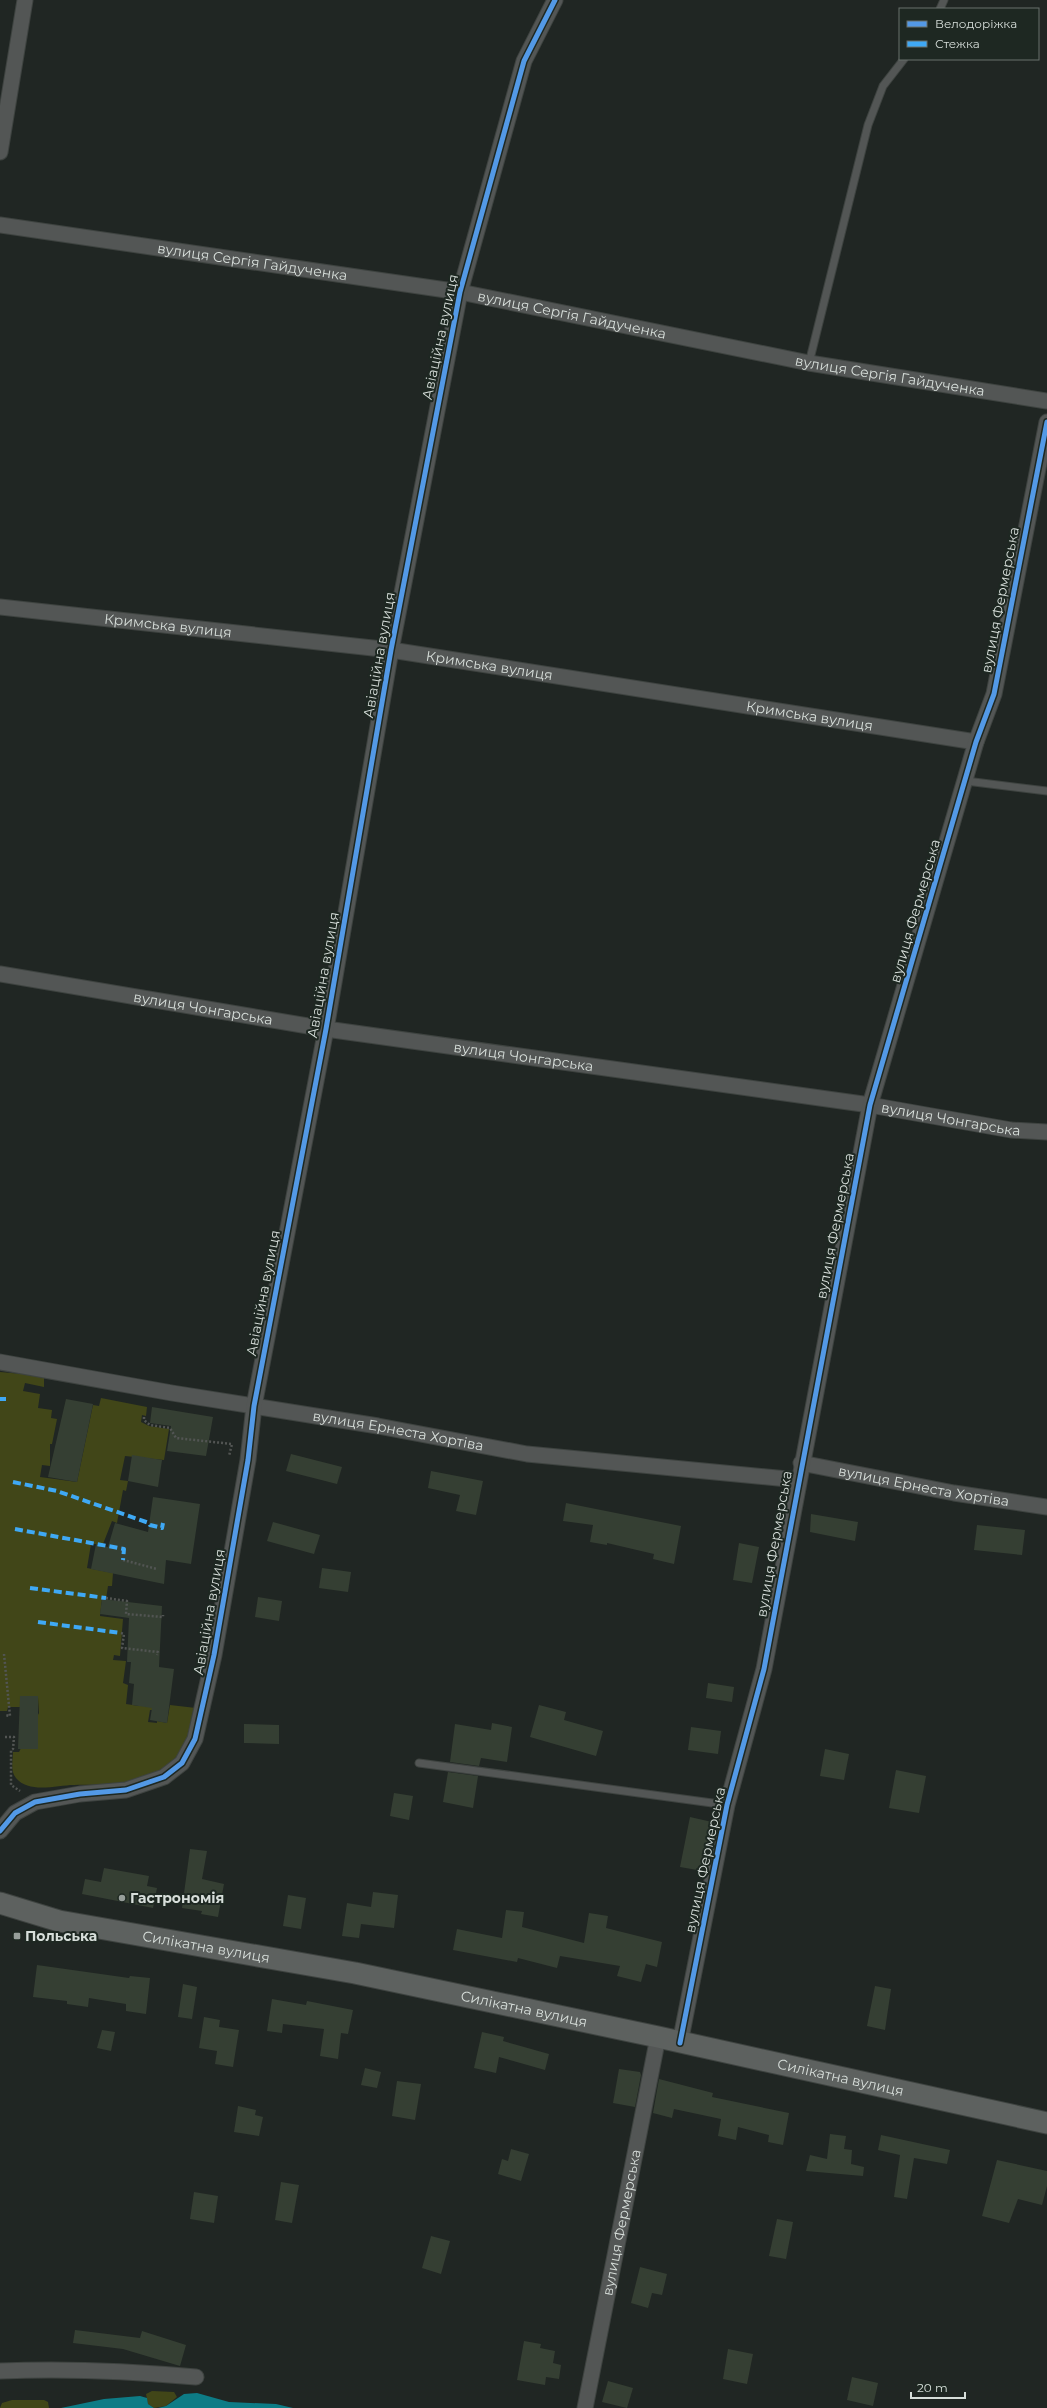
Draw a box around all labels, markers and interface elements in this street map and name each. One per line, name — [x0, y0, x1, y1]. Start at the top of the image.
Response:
legend — [899, 8, 1039, 60]
text: Велодоріжка — [935, 16, 1017, 31]
text: Стежка — [935, 36, 980, 51]
street label: вулиця Сергія Гайдученка — [156, 239, 349, 284]
street label: Авіаційна вулиця — [418, 273, 462, 401]
street label: вулиця Сергія Гайдученка — [476, 287, 668, 343]
street label: вулиця Сергія Гайдученка — [794, 351, 986, 400]
street label: вулиця Фермерська — [977, 525, 1023, 675]
street label: Авіаційна вулиця — [359, 591, 399, 719]
street label: Кримська вулиця — [103, 610, 233, 641]
street label: Кримська вулиця — [425, 647, 554, 684]
street label: Кримська вулиця — [745, 697, 874, 735]
street label: вулиця Фермерська — [886, 837, 944, 985]
street label: Авіаційна вулиця — [303, 911, 343, 1039]
street label: вулиця Чонгарська — [132, 988, 274, 1029]
street label: вулиця Чонгарська — [452, 1038, 595, 1075]
street label: вулиця Чонгарська — [880, 1098, 1021, 1140]
street label: вулиця Фермерська — [812, 1151, 858, 1301]
street label: Авіаційна вулиця — [242, 1229, 284, 1357]
street label: вулиця Ернеста Хортіва — [311, 1407, 485, 1455]
street label: вулиця Ернеста Хортіва — [837, 1462, 1011, 1510]
street label: вулиця Фермерська — [752, 1469, 796, 1619]
street label: Авіаційна вулиця — [189, 1548, 229, 1676]
street label: вулиця Фермерська — [681, 1785, 729, 1935]
place label: Гастрономія — [130, 1889, 224, 1907]
marker: Гастрономія — [117, 1893, 127, 1903]
place label: Польська — [25, 1927, 97, 1945]
street label: Силікатна вулиця — [141, 1927, 271, 1967]
marker: Польська — [12, 1931, 22, 1941]
street label: Силікатна вулиця — [459, 1987, 589, 2031]
street label: Силікатна вулиця — [776, 2055, 906, 2100]
street label: вулиця Фермерська — [598, 2148, 645, 2297]
scale bar — [911, 2374, 965, 2400]
text: 20 m — [917, 2380, 948, 2395]

